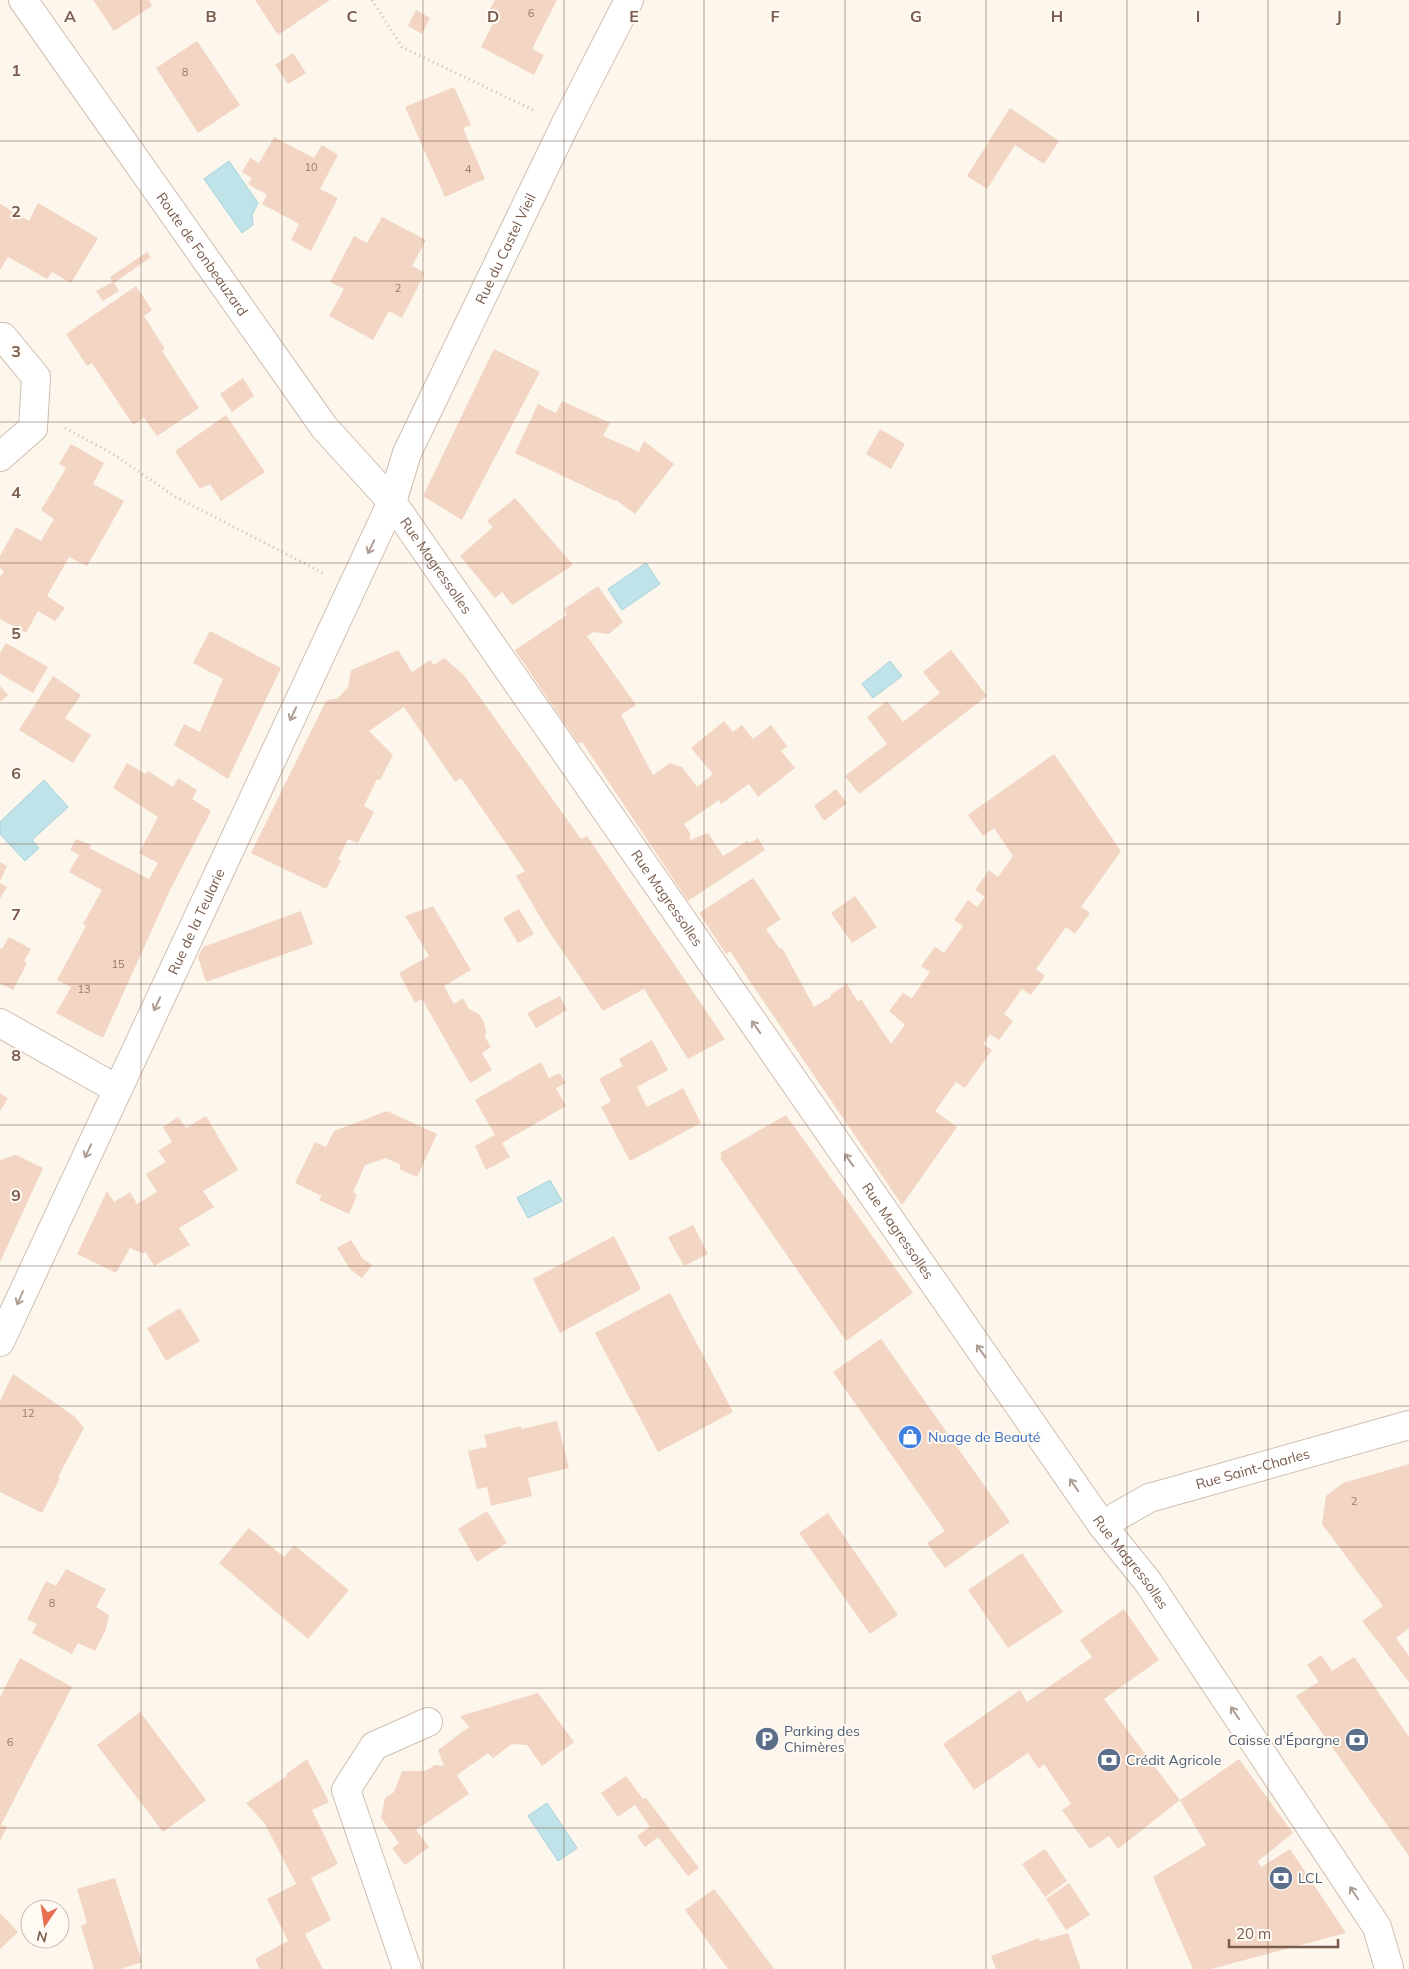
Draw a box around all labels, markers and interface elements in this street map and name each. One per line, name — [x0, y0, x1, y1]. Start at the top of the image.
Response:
text: A — [64, 6, 76, 26]
text: B — [205, 6, 217, 26]
text: C — [347, 6, 358, 26]
text: D — [487, 6, 499, 26]
house number: 6 — [528, 6, 535, 20]
text: E — [629, 6, 639, 26]
text: F — [770, 6, 780, 26]
text: G — [910, 6, 922, 26]
text: H — [1051, 6, 1063, 26]
text: I — [1196, 6, 1200, 26]
text: J — [1336, 6, 1342, 26]
text: 1 — [11, 60, 21, 80]
house number: 8 — [182, 65, 189, 79]
house number: 10 — [304, 160, 318, 174]
house number: 4 — [465, 162, 472, 176]
street label: Route de Fonbeauzard — [153, 189, 252, 319]
street label: Rue du Castel Vieil — [471, 190, 540, 307]
text: 2 — [11, 201, 21, 221]
house number: 2 — [395, 281, 402, 295]
text: 3 — [11, 341, 21, 361]
text: 4 — [11, 482, 21, 502]
street label: Rue Magressolles — [396, 514, 476, 617]
one-way arrow — [366, 539, 376, 554]
text: 5 — [11, 623, 21, 643]
one-way arrow — [288, 706, 297, 721]
text: 6 — [11, 763, 21, 783]
street label: Rue Magressolles — [627, 846, 707, 950]
street label: Rue de la Teularie — [164, 866, 229, 977]
text: 7 — [11, 904, 21, 924]
house number: 15 — [111, 957, 125, 971]
house number: 13 — [77, 982, 91, 996]
one-way arrow — [152, 996, 162, 1011]
one-way arrow — [751, 1020, 761, 1034]
text: 8 — [11, 1045, 21, 1065]
one-way arrow — [83, 1143, 93, 1158]
one-way arrow — [844, 1153, 854, 1167]
street label: Rue Magressolles — [858, 1179, 938, 1283]
text: 9 — [11, 1185, 21, 1205]
one-way arrow — [14, 1290, 24, 1305]
one-way arrow — [976, 1344, 986, 1358]
house number: 12 — [21, 1406, 35, 1420]
shop icon: Nuage de Beauté — [897, 1424, 923, 1450]
place label: Nuage de Beauté — [928, 1428, 1040, 1446]
street label: Rue Saint-Charles — [1194, 1444, 1312, 1493]
one-way arrow — [1069, 1478, 1079, 1492]
house number: 2 — [1351, 1494, 1358, 1508]
street label: Rue Magressolles — [1089, 1512, 1173, 1613]
house number: 8 — [49, 1596, 56, 1610]
one-way arrow — [1230, 1707, 1240, 1721]
place label: Parking des Chimères — [784, 1722, 860, 1756]
parking icon: Parking des Chimères — [754, 1726, 780, 1752]
bank icon: Caisse d'Épargne — [1344, 1727, 1370, 1753]
place label: Caisse d'Épargne — [1228, 1731, 1340, 1749]
house number: 6 — [7, 1735, 14, 1749]
bank icon: Crédit Agricole — [1096, 1747, 1122, 1773]
place label: Crédit Agricole — [1126, 1751, 1221, 1769]
bank icon: LCL — [1268, 1865, 1294, 1891]
place label: LCL — [1298, 1869, 1323, 1887]
one-way arrow — [1349, 1886, 1359, 1900]
north arrow — [20, 1899, 70, 1949]
scale bar — [1229, 1916, 1338, 1948]
text: 20 m — [1236, 1924, 1271, 1943]
text: N — [35, 1927, 49, 1947]

